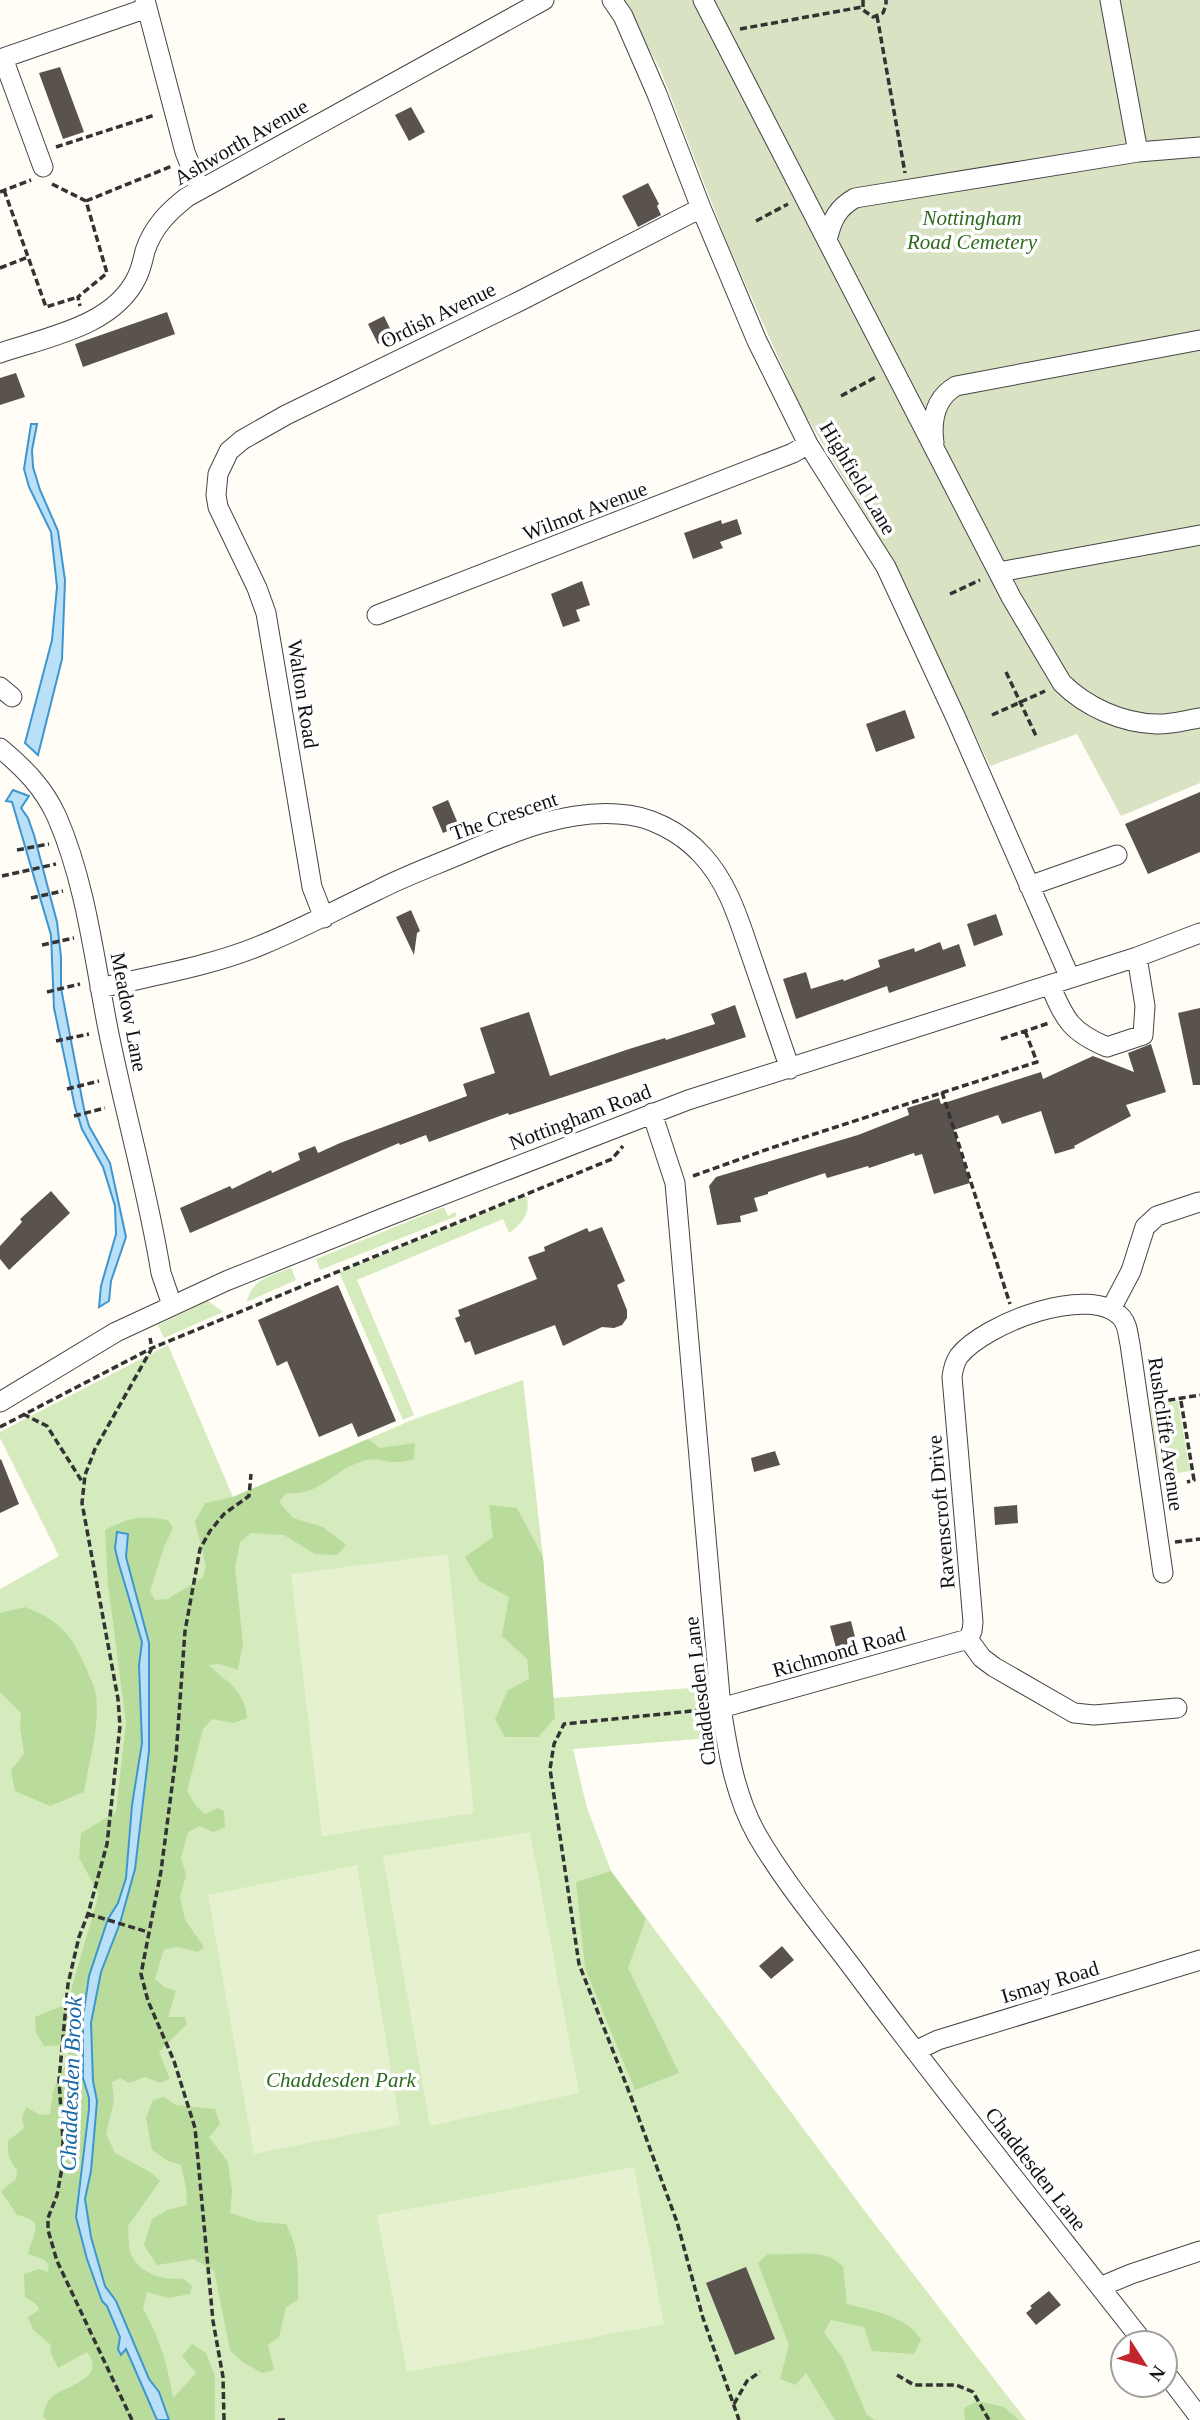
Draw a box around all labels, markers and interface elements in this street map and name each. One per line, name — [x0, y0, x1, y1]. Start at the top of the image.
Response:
street label: Ashworth Avenue — [170, 94, 312, 190]
park label: Nottingham Road Cemetery — [906, 206, 1038, 254]
street label: Ordish Avenue — [377, 277, 499, 353]
street label: Highfield Lane — [815, 417, 901, 539]
street label: Wilmot Avenue — [519, 476, 651, 546]
street label: Walton Road — [283, 638, 324, 751]
street label: The Crescent — [447, 786, 561, 845]
street label: Meadow Lane — [106, 950, 152, 1074]
street label: Nottingham Road — [506, 1079, 655, 1155]
street label: Rushcliffe Avenue — [1143, 1356, 1189, 1512]
street label: Ravenscroft Drive — [922, 1434, 960, 1590]
street label: Chaddesden Lane — [679, 1615, 721, 1767]
street label: Richmond Road — [770, 1621, 909, 1682]
street label: Ismay Road — [998, 1956, 1102, 2008]
water label: Chaddesden Brook — [55, 1995, 87, 2172]
park label: Chaddesden Park — [266, 2068, 417, 2092]
street label: Chaddesden Lane — [980, 2103, 1092, 2235]
north arrow — [1109, 2329, 1179, 2399]
text: N — [1145, 2362, 1170, 2386]

